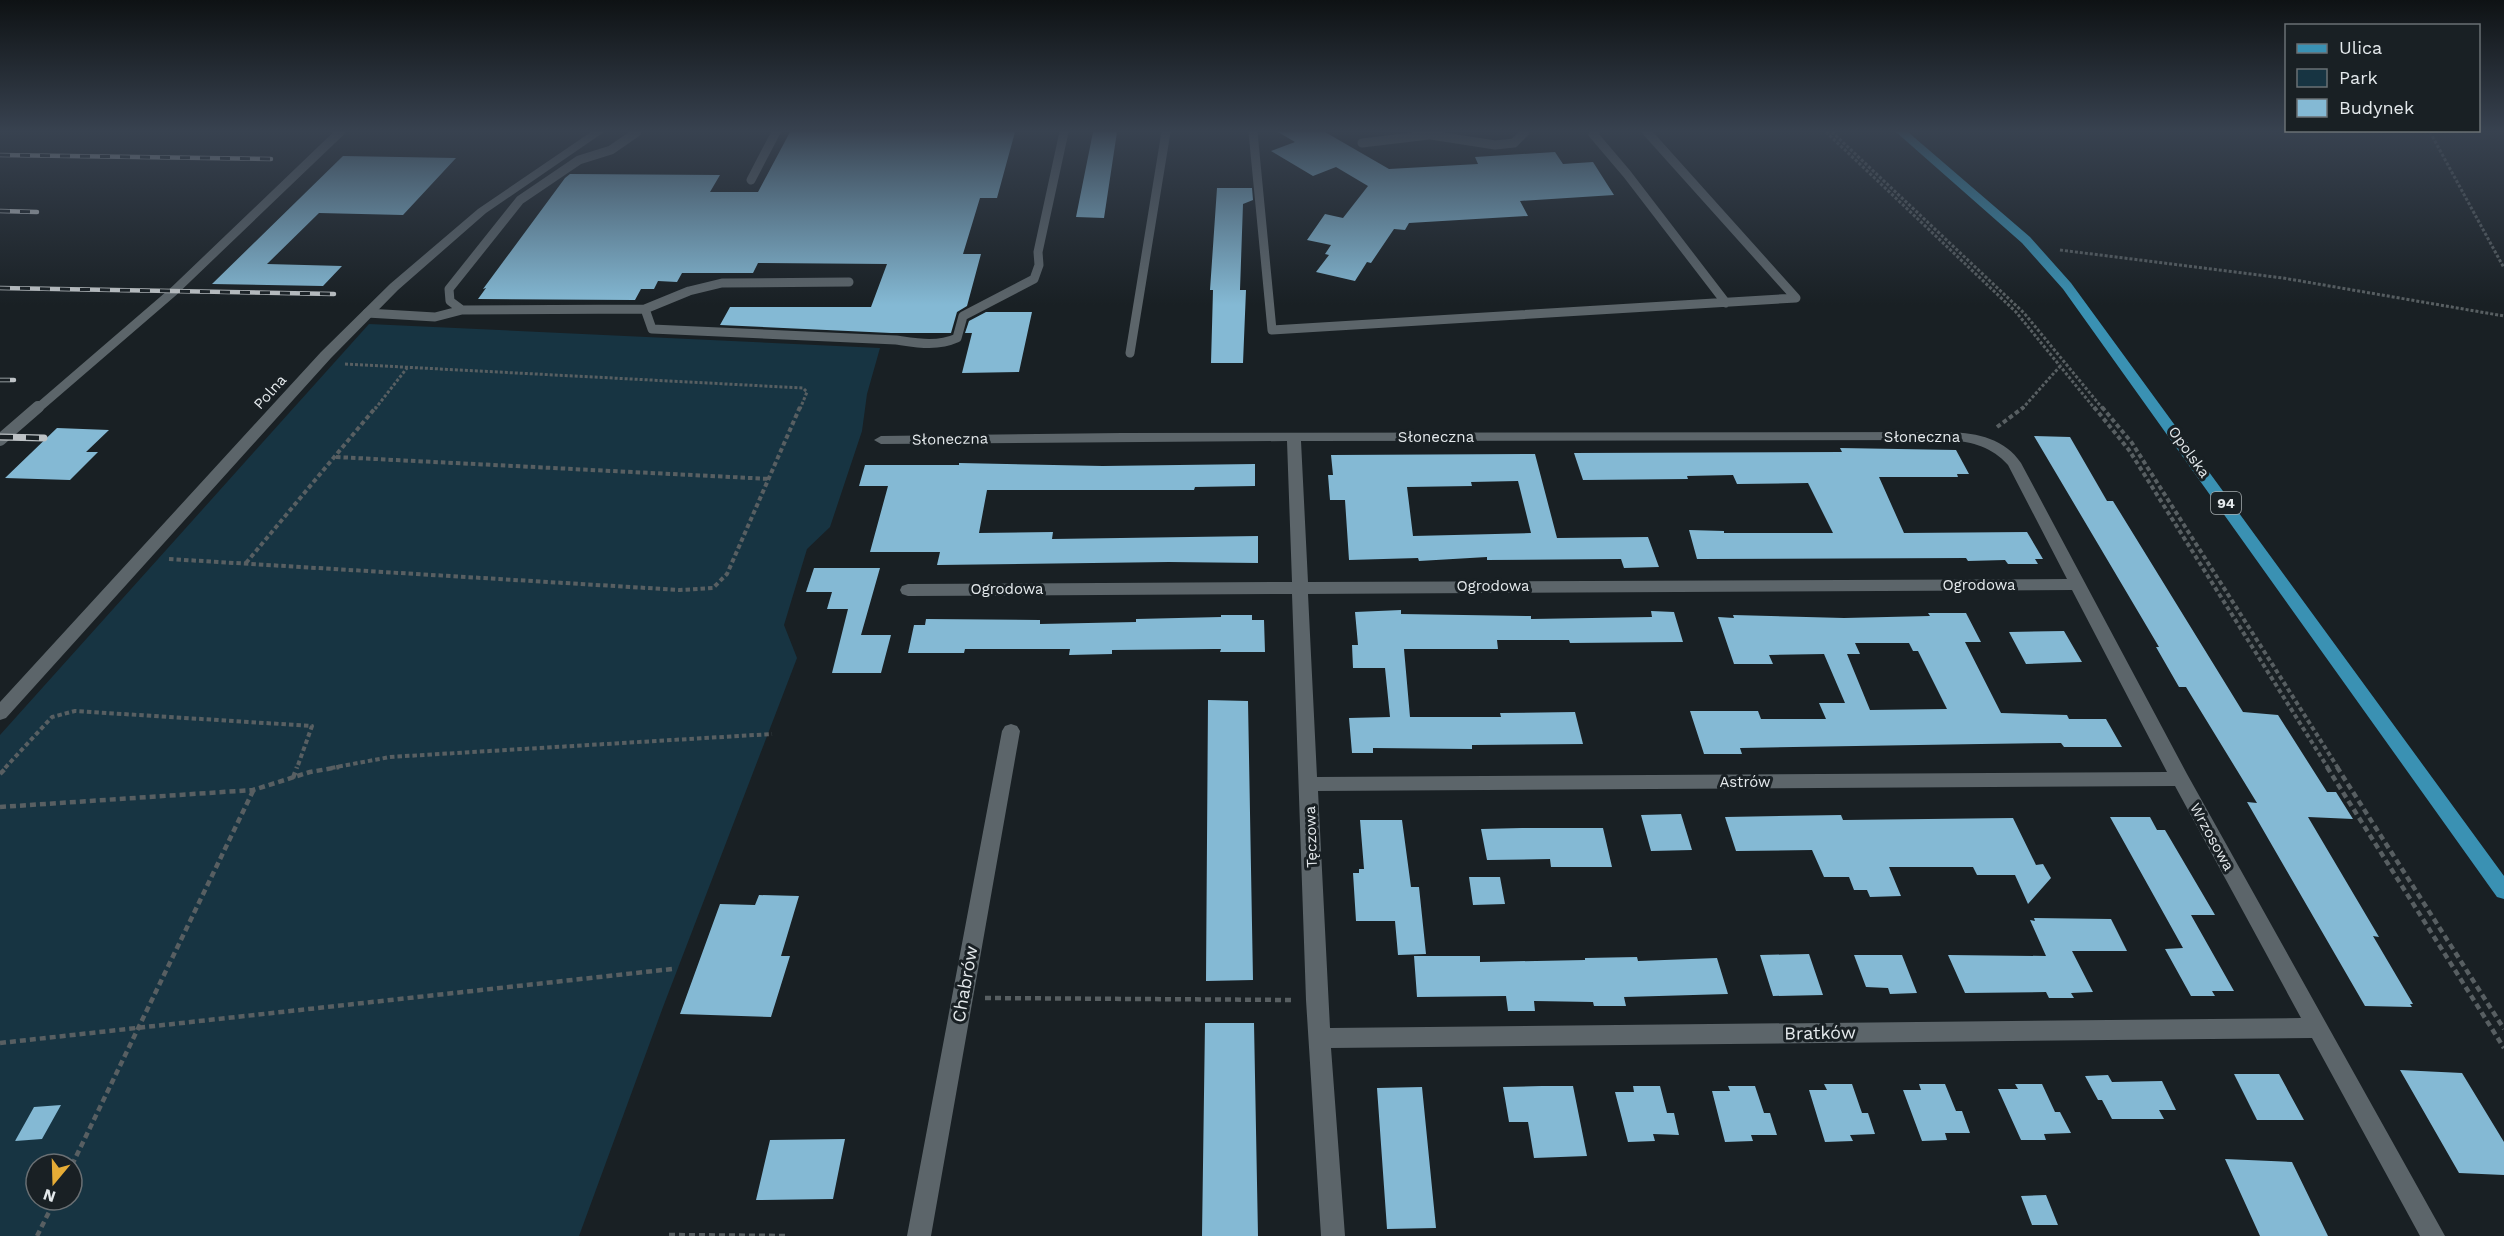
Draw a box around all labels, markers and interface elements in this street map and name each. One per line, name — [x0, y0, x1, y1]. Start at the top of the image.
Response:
legend — [2285, 24, 2480, 132]
text: Ulica — [2339, 37, 2382, 58]
text: Park — [2339, 67, 2378, 88]
text: Budynek — [2339, 97, 2414, 118]
street label: Polna — [250, 371, 291, 413]
street label: Opolska — [2164, 423, 2214, 482]
street label: Słoneczna — [1398, 428, 1475, 446]
street label: Słoneczna — [1884, 428, 1961, 446]
street label: Słoneczna — [912, 429, 989, 449]
road number: 94 — [2211, 492, 2241, 514]
street label: Ogrodowa — [1942, 576, 2016, 594]
street label: Ogrodowa — [1456, 577, 1530, 595]
street label: Ogrodowa — [970, 580, 1044, 598]
street label: Astrów — [1719, 773, 1771, 791]
street label: Wrzosowa — [2186, 800, 2238, 874]
street label: Tęczowa — [1301, 805, 1321, 868]
street label: Chabrów — [947, 944, 982, 1024]
street label: Bratków — [1784, 1021, 1856, 1044]
north arrow — [24, 1152, 84, 1212]
text: N — [41, 1185, 58, 1207]

